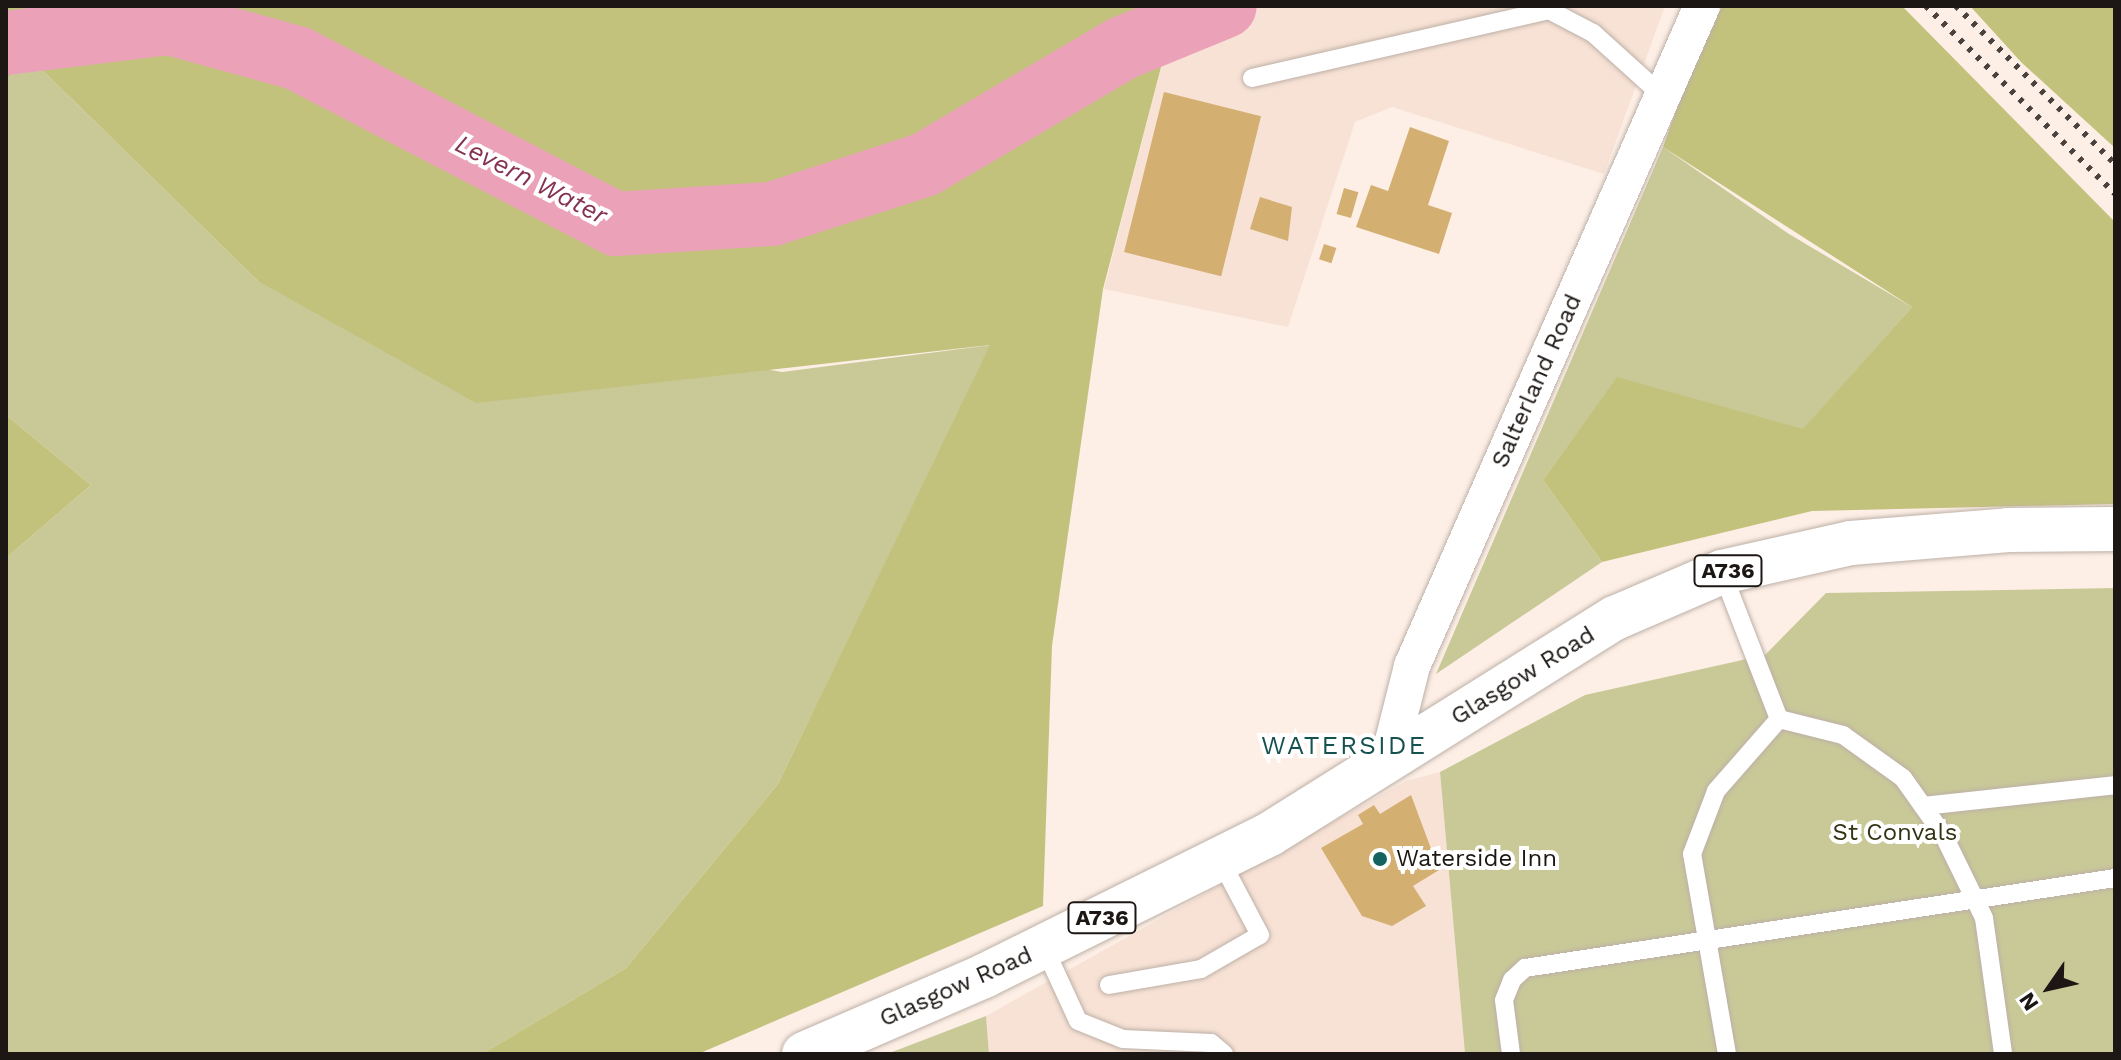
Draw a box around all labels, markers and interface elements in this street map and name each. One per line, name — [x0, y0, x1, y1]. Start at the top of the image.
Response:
water label: Levern Water — [450, 128, 612, 232]
street label: Salterland Road — [1486, 290, 1588, 472]
road number: A736 — [1692, 553, 1764, 589]
street label: Glasgow Road — [1446, 620, 1600, 732]
district label: WATERSIDE — [1261, 730, 1427, 762]
park label: St Convals — [1833, 819, 1957, 847]
place label: Waterside Inn — [1396, 845, 1557, 873]
marker: Waterside Inn — [1371, 850, 1389, 868]
road number: A736 — [1066, 900, 1138, 936]
street label: Glasgow Road — [875, 940, 1037, 1034]
north arrow — [2009, 948, 2089, 1028]
text: N — [2014, 988, 2044, 1015]

